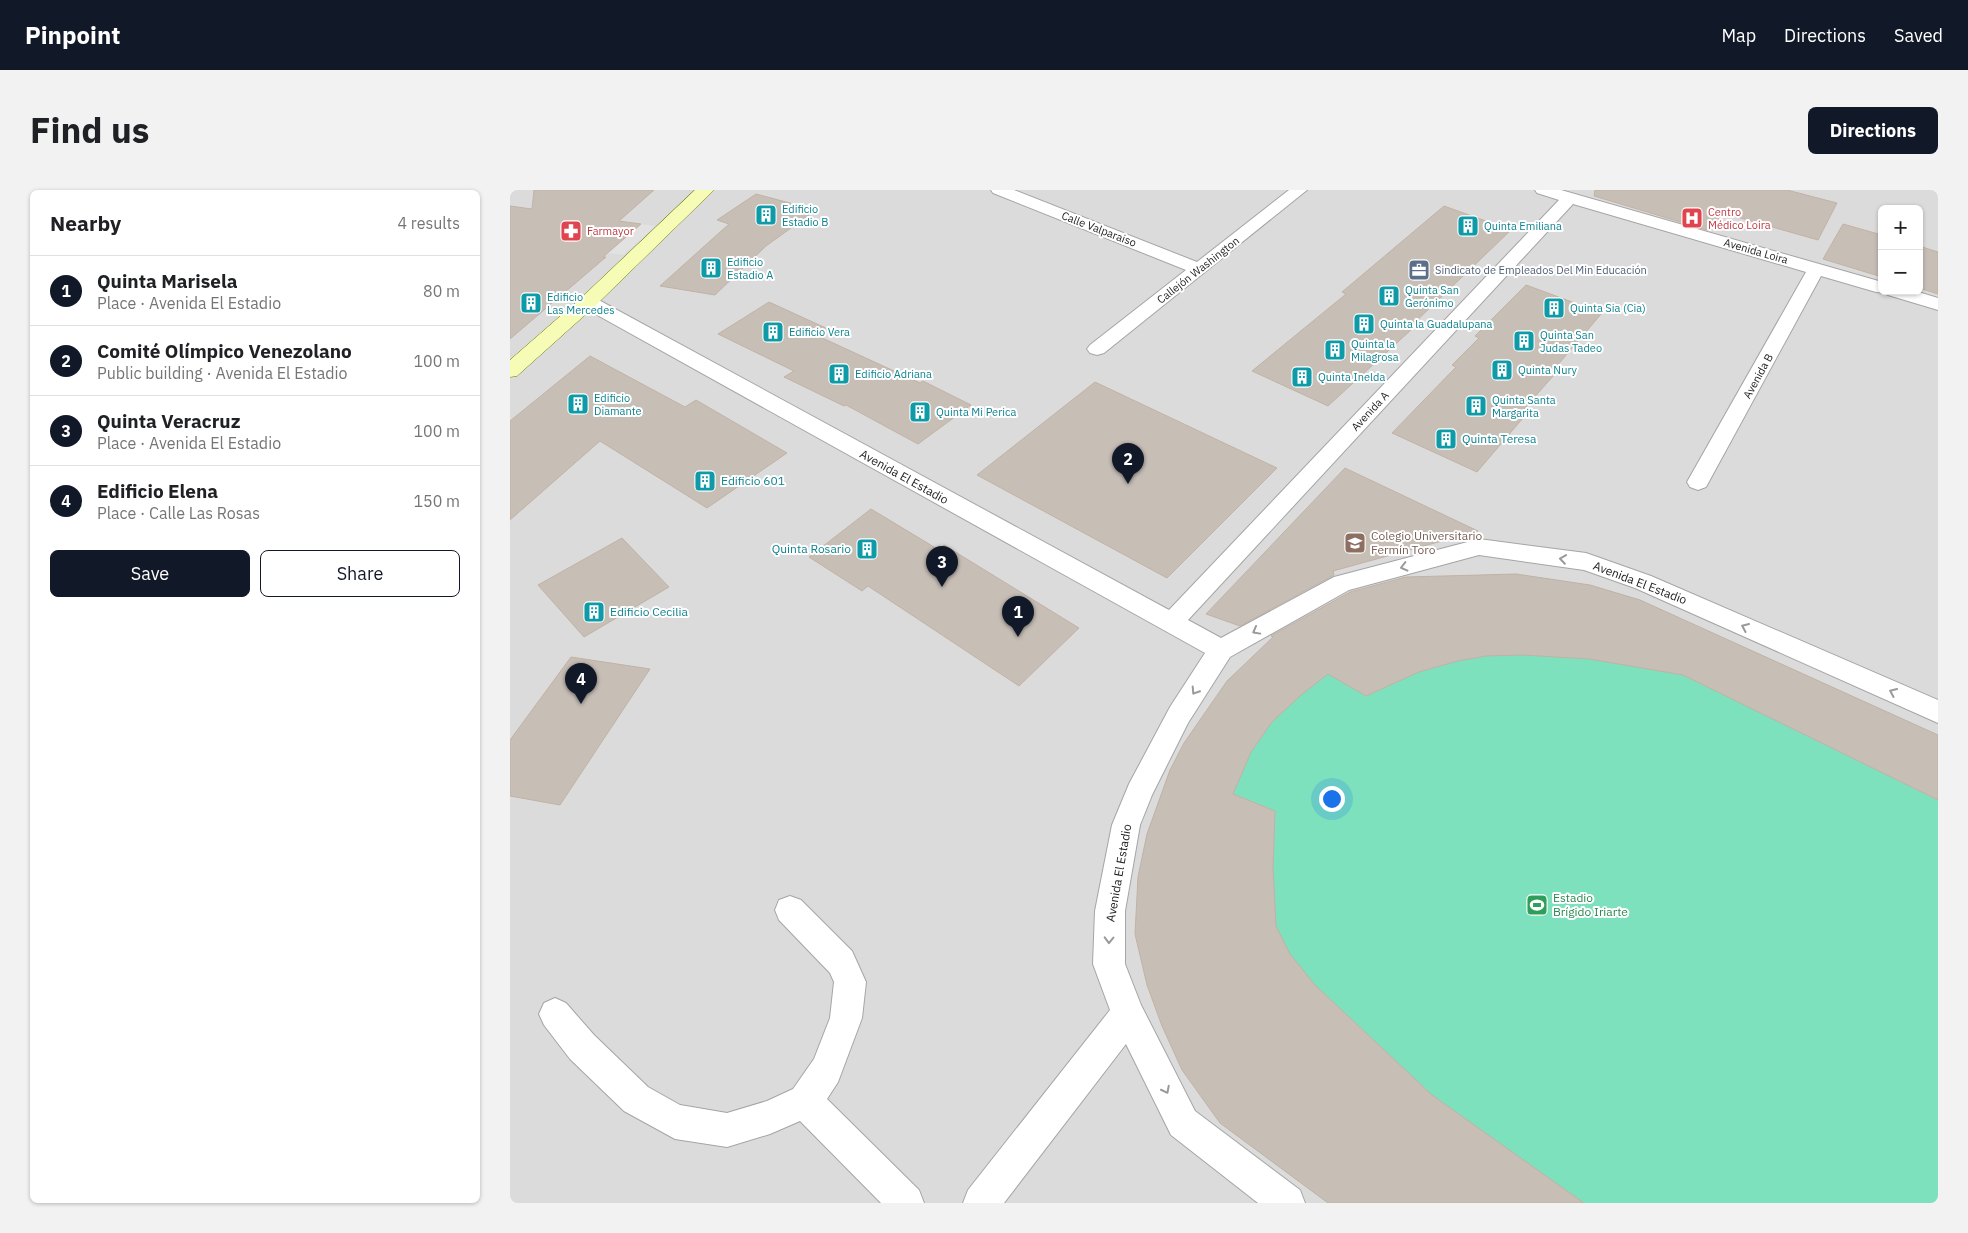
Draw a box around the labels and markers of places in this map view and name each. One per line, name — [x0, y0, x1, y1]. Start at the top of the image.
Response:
place label: Edificio Estadio B — [782, 202, 829, 229]
building icon: Edificio Estadio B — [754, 203, 778, 227]
place label: Centro Médico Loira — [1708, 205, 1771, 232]
hospital icon: Centro Médico Loira — [1680, 206, 1704, 230]
building icon: Quinta Emiliana — [1456, 214, 1480, 238]
pharmacy icon: Farmayor — [559, 219, 583, 243]
place label: Quinta Emiliana — [1484, 219, 1562, 233]
place label: Farmayor — [587, 224, 634, 238]
place label: Edificio Estadio A — [727, 255, 773, 282]
building icon: Edificio Estadio A — [699, 256, 723, 280]
office icon: Sindicato de Empleados Del Min Educación — [1407, 258, 1431, 282]
place label: Sindicato de Empleados Del Min Educación — [1435, 263, 1647, 277]
place label: Quinta San Gerónimo — [1405, 283, 1459, 310]
building icon: Quinta San Gerónimo — [1377, 284, 1401, 308]
place label: Edificio Las Mercedes — [547, 290, 615, 317]
building icon: Edificio Las Mercedes — [519, 291, 543, 315]
building icon: Quinta Sia (Cia) — [1542, 296, 1566, 320]
place label: Quinta Sia (Cia) — [1570, 301, 1646, 315]
building icon: Quinta la Guadalupana — [1352, 312, 1376, 336]
place label: Quinta la Guadalupana — [1380, 317, 1493, 331]
building icon: Edificio Vera — [761, 320, 785, 344]
place label: Edificio Vera — [789, 325, 850, 339]
place label: Quinta San Judas Tadeo — [1540, 328, 1602, 355]
building icon: Quinta San Judas Tadeo — [1512, 329, 1536, 353]
place label: Quinta la Milagrosa — [1351, 337, 1399, 364]
building icon: Quinta la Milagrosa — [1323, 338, 1347, 362]
building icon: Quinta Nury — [1490, 358, 1514, 382]
building icon: Edificio Adriana — [827, 362, 851, 386]
place label: Quinta Nury — [1518, 363, 1578, 377]
building icon: Quinta Inelda — [1290, 365, 1314, 389]
place label: Edificio Adriana — [855, 367, 932, 381]
place label: Quinta Inelda — [1318, 370, 1385, 384]
place label: Edificio Diamante — [594, 391, 642, 418]
building icon: Edificio Diamante — [566, 392, 590, 416]
place label: Quinta Santa Margarita — [1492, 393, 1556, 420]
building icon: Quinta Santa Margarita — [1464, 394, 1488, 418]
building icon: Quinta Mi Perica — [908, 400, 932, 424]
place label: Quinta Mi Perica — [936, 405, 1016, 419]
building icon: Quinta Teresa — [1434, 427, 1458, 451]
place label: Quinta Teresa — [1462, 431, 1537, 446]
pin: 2 — [1112, 443, 1144, 484]
building icon: Edificio 601 — [693, 469, 717, 493]
place label: Edificio 601 — [721, 473, 785, 488]
place label: Colegio Universitario Fermín Toro — [1371, 528, 1483, 557]
school or university icon: Colegio Universitario Fermín Toro — [1343, 531, 1367, 555]
building icon: Quinta Rosario — [855, 537, 879, 561]
place label: Quinta Rosario — [772, 541, 851, 556]
pin: 3 — [926, 546, 958, 587]
pin: 1 — [1002, 596, 1034, 637]
building icon: Edificio Cecilia — [582, 600, 606, 624]
place label: Edificio Cecilia — [610, 604, 689, 619]
pin: 4 — [565, 663, 597, 704]
place label: Estadio Brígido Iriarte — [1553, 890, 1628, 919]
sports icon: Estadio Brígido Iriarte — [1525, 893, 1549, 917]

